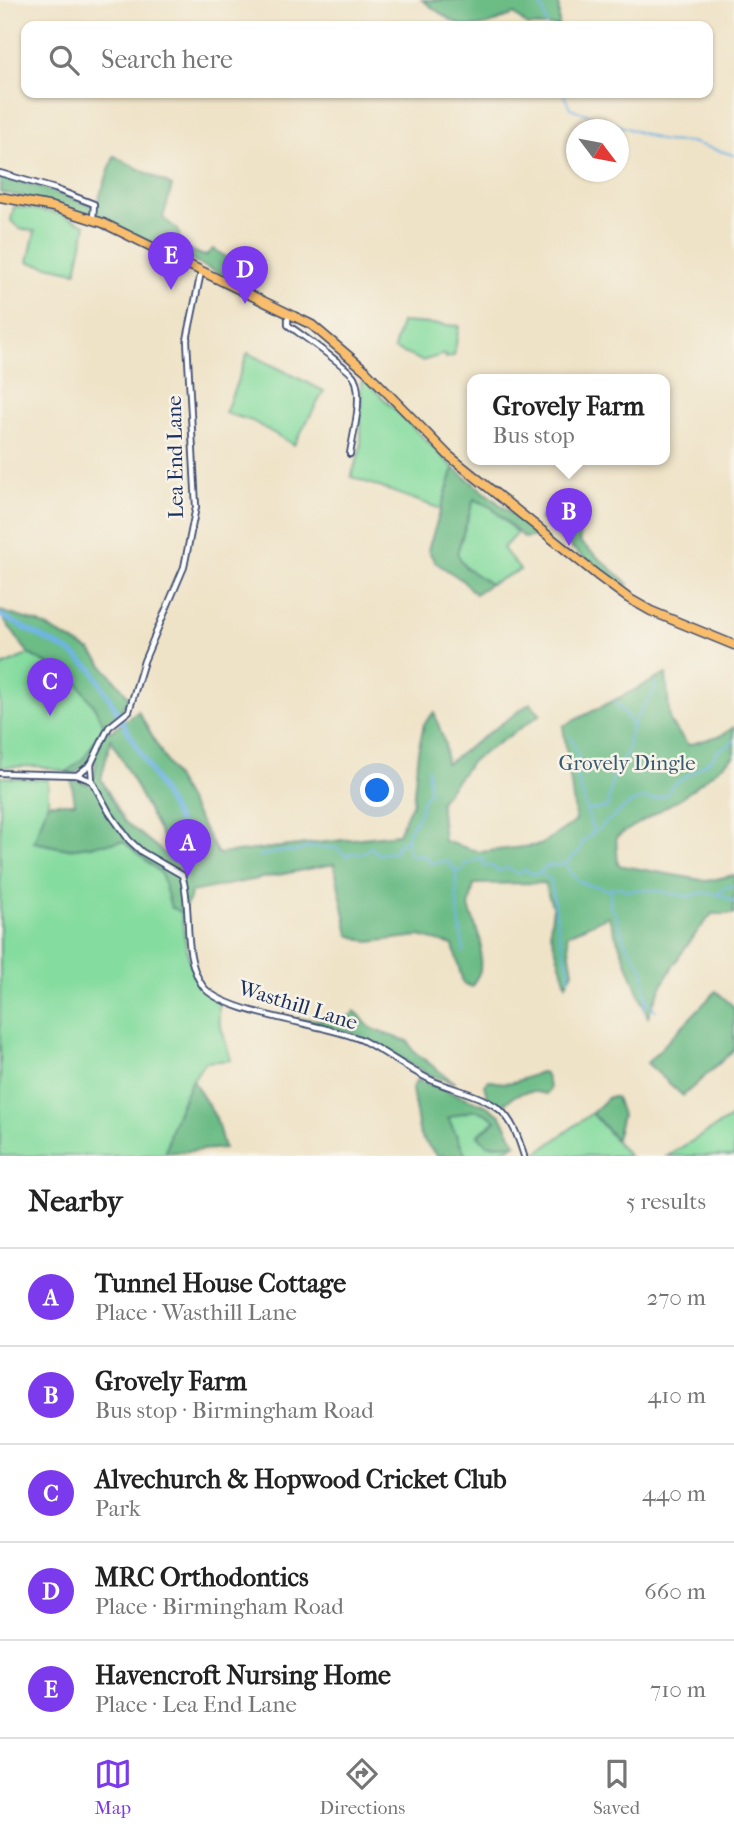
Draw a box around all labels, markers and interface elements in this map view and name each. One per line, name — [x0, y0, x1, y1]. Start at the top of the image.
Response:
search box — [21, 21, 713, 98]
icon: search — [45, 41, 83, 79]
text: Search here — [101, 44, 233, 75]
north arrow — [566, 119, 629, 182]
pin: E — [148, 232, 194, 290]
pin: D — [222, 246, 268, 304]
popup — [467, 374, 670, 465]
text: Grovely Farm — [493, 391, 644, 422]
street label: Lea End Lane — [162, 395, 188, 519]
text: Bus stop — [493, 422, 575, 449]
pin: B — [546, 488, 592, 546]
pin: C — [27, 658, 73, 716]
park label: Grovely Dingle — [558, 751, 696, 775]
your location — [360, 773, 394, 807]
pin: A — [165, 819, 211, 877]
street label: Wasthill Lane — [235, 975, 360, 1034]
text: Nearby — [28, 1184, 123, 1219]
text: 5 results — [626, 1188, 706, 1215]
text: Tunnel House Cottage — [95, 1268, 346, 1299]
text: A — [44, 1284, 58, 1311]
text: 270 m — [646, 1284, 706, 1311]
text: Place · Wasthill Lane — [95, 1299, 297, 1326]
text: Grovely Farm — [95, 1366, 247, 1397]
text: B — [44, 1382, 58, 1409]
text: 410 m — [648, 1382, 706, 1409]
text: Bus stop · Birmingham Road — [95, 1397, 374, 1424]
text: Alvechurch & Hopwood Cricket Club — [95, 1464, 507, 1495]
text: C — [43, 1480, 59, 1507]
text: 440 m — [642, 1480, 706, 1507]
text: Park — [95, 1495, 141, 1522]
text: MRC Orthodontics — [95, 1562, 309, 1593]
text: D — [42, 1578, 60, 1605]
text: 660 m — [644, 1578, 706, 1605]
text: Place · Birmingham Road — [95, 1593, 344, 1620]
text: Havencroft Nursing Home — [95, 1660, 391, 1691]
text: E — [44, 1676, 58, 1703]
text: 710 m — [650, 1676, 706, 1703]
text: Place · Lea End Lane — [95, 1691, 297, 1718]
tab: Map — [94, 1755, 132, 1819]
tab: Directions — [320, 1755, 405, 1819]
tab: Saved — [593, 1755, 640, 1819]

